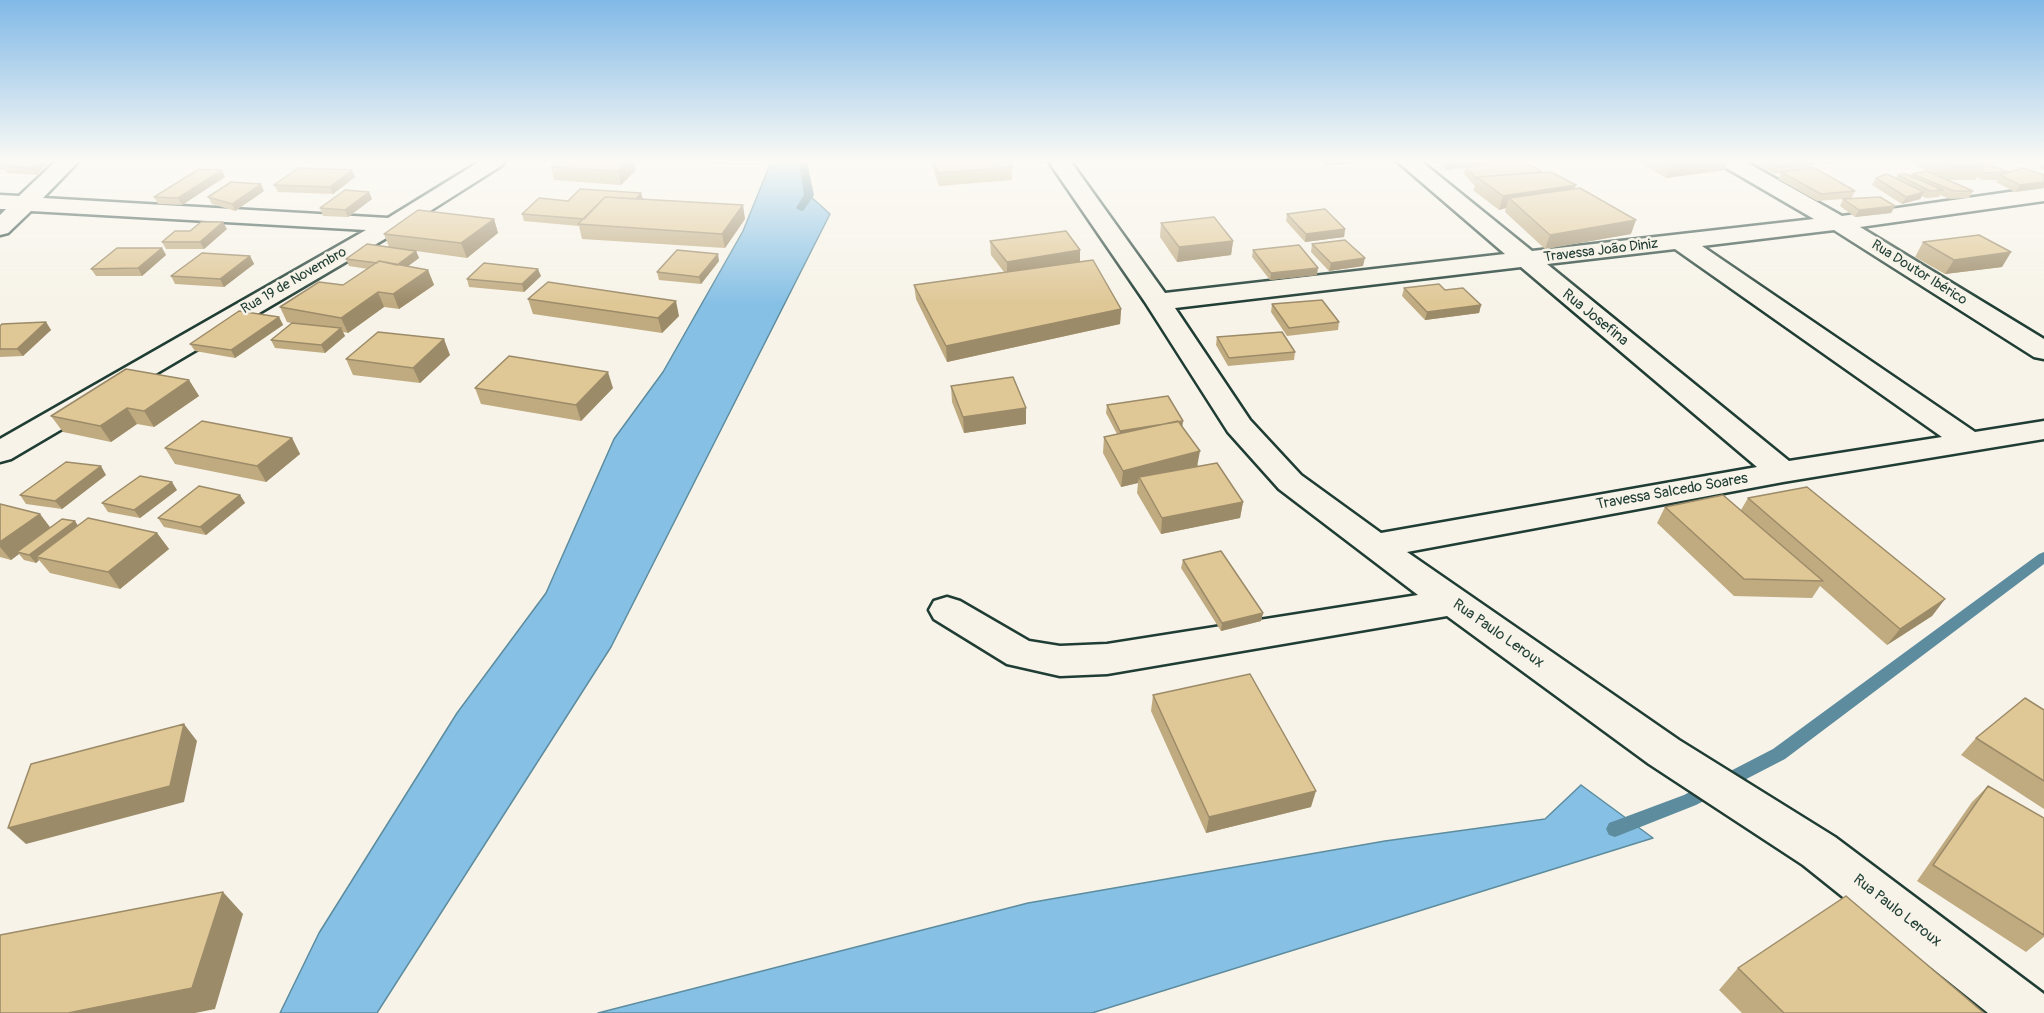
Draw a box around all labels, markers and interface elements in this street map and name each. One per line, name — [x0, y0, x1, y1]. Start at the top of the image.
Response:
street label: Travessa João Diniz — [1543, 236, 1659, 266]
street label: Rua Doutor Ibérico — [1868, 237, 1970, 309]
street label: Rua 19 de Novembro — [238, 244, 350, 318]
street label: Rua Josefina — [1558, 286, 1632, 350]
street label: Travessa Salcedo Soares — [1595, 470, 1749, 514]
street label: Rua Paulo Leroux — [1449, 596, 1547, 672]
street label: Rua Paulo Leroux — [1849, 871, 1945, 951]

